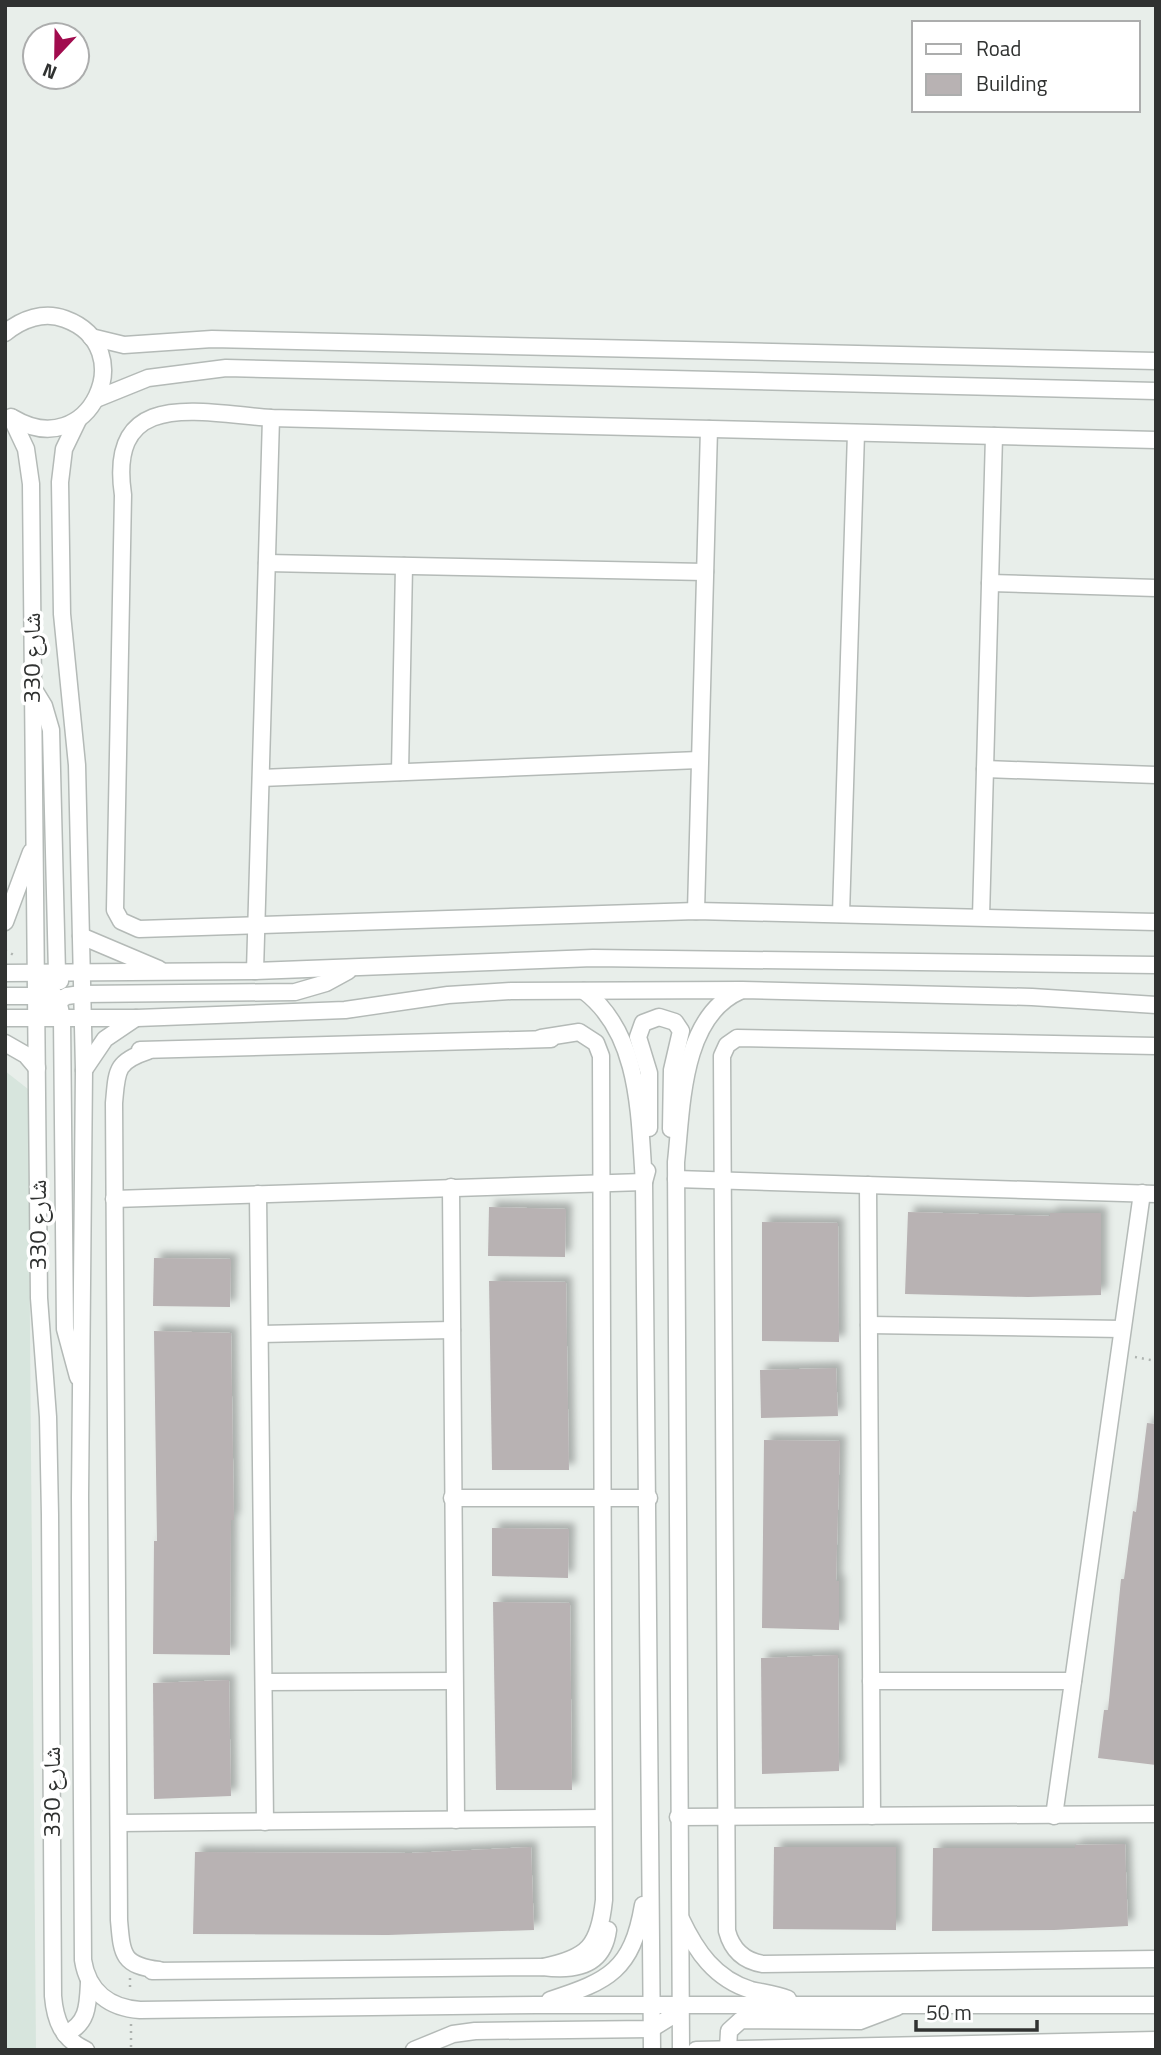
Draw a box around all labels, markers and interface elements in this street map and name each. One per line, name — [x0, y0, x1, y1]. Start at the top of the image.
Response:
north arrow — [21, 21, 91, 91]
legend — [912, 21, 1140, 112]
text: Road — [976, 32, 1021, 64]
text: N — [38, 56, 61, 88]
text: Building — [976, 67, 1048, 99]
street label: شارع 330 — [13, 612, 49, 704]
street label: شارع 330 — [19, 1179, 55, 1271]
street label: شارع 330 — [33, 1746, 69, 1838]
scale bar — [916, 1988, 1037, 2032]
text: 50 m — [926, 1996, 972, 2028]

